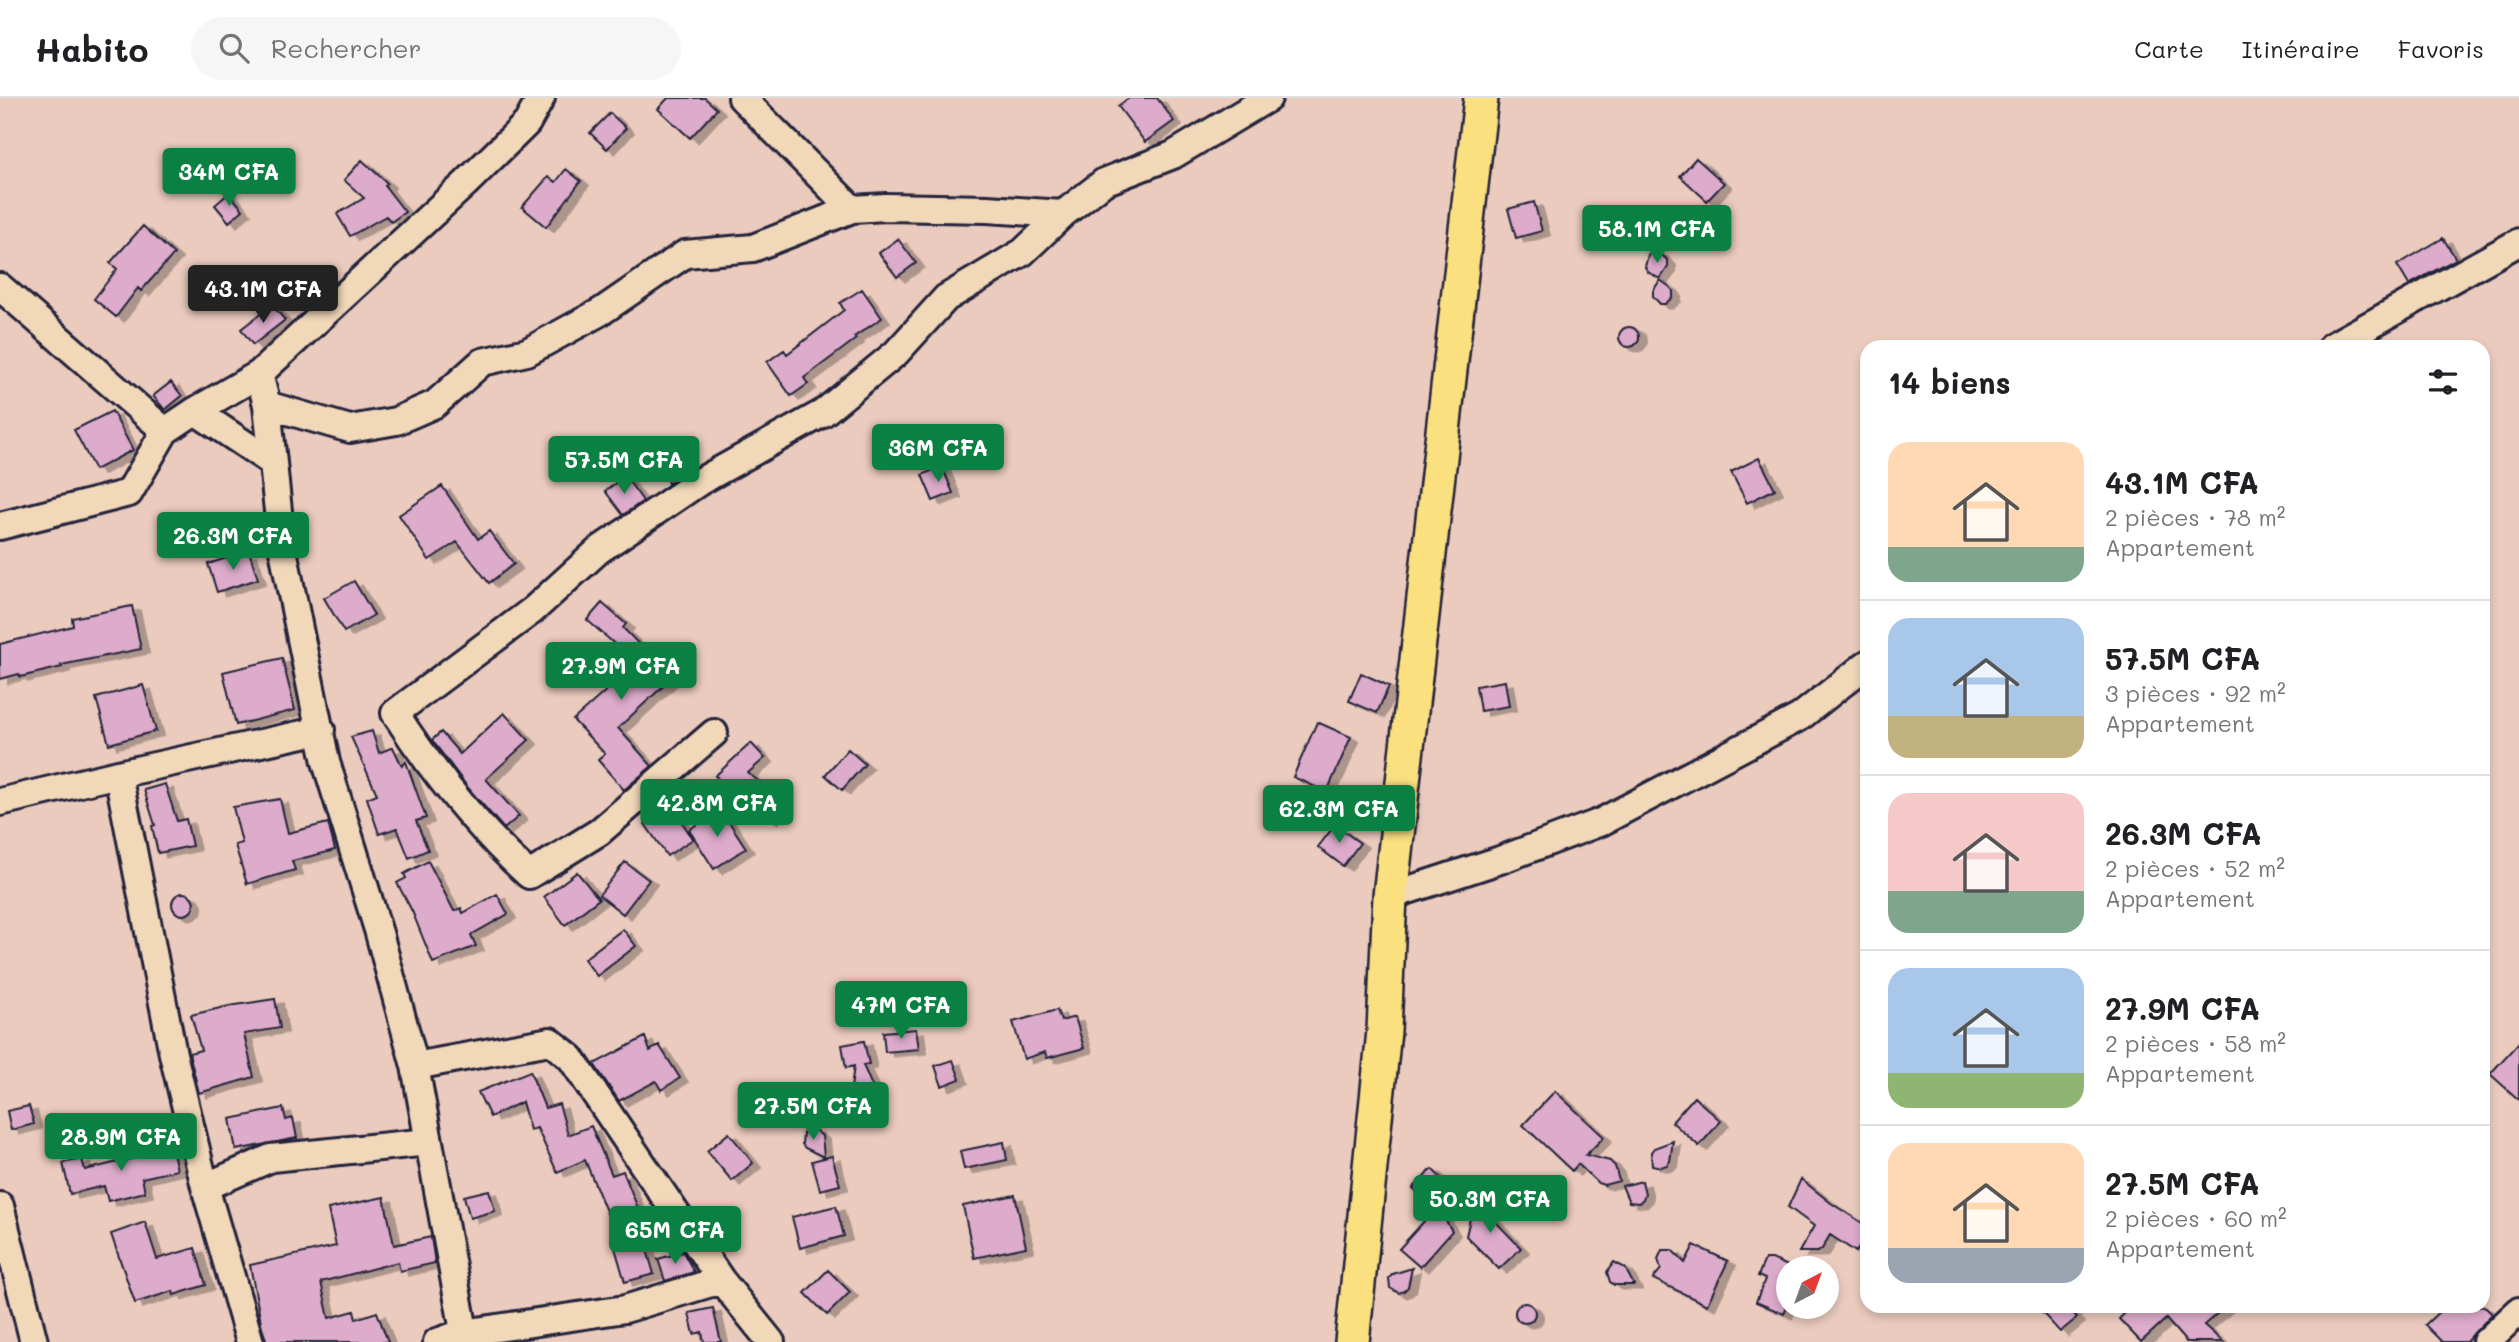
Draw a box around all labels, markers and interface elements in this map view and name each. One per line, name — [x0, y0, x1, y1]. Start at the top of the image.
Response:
search box — [191, 17, 681, 80]
text: Habito — [35, 27, 149, 70]
icon: search — [215, 29, 253, 67]
text: Rechercher — [271, 31, 422, 65]
text: Carte — [2134, 33, 2204, 64]
text: Itinéraire — [2242, 33, 2360, 64]
text: Favoris — [2398, 33, 2484, 64]
pin: 34M CFA — [164, 148, 294, 208]
text: 34M CFA — [179, 156, 279, 186]
pin: 58.1M CFA — [1577, 206, 1737, 265]
text: 58.1M CFA — [1598, 213, 1716, 243]
pin: 43.1M CFA — [183, 266, 343, 325]
text: 43.1M CFA — [204, 273, 322, 303]
text: 14 biens — [1888, 362, 2011, 402]
icon: filters — [2424, 363, 2462, 401]
pin: 36M CFA — [873, 424, 1003, 484]
text: 36M CFA — [888, 432, 988, 462]
pin: 57.5M CFA — [544, 436, 704, 496]
text: 57.5M CFA — [564, 444, 684, 474]
text: 43.1M CFA — [2105, 462, 2259, 502]
icon: home — [1944, 470, 2028, 554]
text: 2 pièces · 78 m² — [2105, 502, 2285, 532]
pin: 26.3M CFA — [153, 512, 313, 572]
text: 26.3M CFA — [173, 520, 293, 550]
text: Appartement — [2105, 532, 2255, 562]
text: 57.5M CFA — [2105, 638, 2260, 678]
pin: 27.9M CFA — [541, 642, 701, 702]
icon: home — [1944, 646, 2028, 730]
text: 27.9M CFA — [561, 650, 681, 680]
text: 3 pièces · 92 m² — [2105, 678, 2286, 708]
text: Appartement — [2105, 708, 2255, 738]
pin: 42.8M CFA — [637, 780, 797, 839]
pin: 62.3M CFA — [1259, 786, 1419, 845]
text: 42.8M CFA — [656, 787, 778, 817]
text: 62.3M CFA — [1279, 793, 1399, 823]
text: 26.3M CFA — [2105, 813, 2262, 853]
icon: home — [1944, 821, 2028, 905]
text: 2 pièces · 52 m² — [2105, 853, 2285, 883]
text: Appartement — [2105, 883, 2255, 913]
pin: 47M CFA — [836, 982, 966, 1041]
text: 27.9M CFA — [2105, 988, 2260, 1028]
text: 47M CFA — [851, 989, 951, 1019]
icon: home — [1944, 996, 2028, 1080]
text: 2 pièces · 58 m² — [2105, 1028, 2286, 1058]
text: Appartement — [2105, 1058, 2255, 1088]
pin: 27.5M CFA — [733, 1082, 893, 1142]
text: 27.5M CFA — [754, 1090, 872, 1120]
pin: 28.9M CFA — [41, 1114, 201, 1173]
text: 28.9M CFA — [61, 1121, 181, 1151]
text: 27.5M CFA — [2105, 1163, 2260, 1203]
icon: home — [1944, 1171, 2028, 1255]
pin: 50.3M CFA — [1410, 1176, 1570, 1235]
text: 50.3M CFA — [1429, 1183, 1551, 1213]
text: 2 pièces · 60 m² — [2105, 1203, 2287, 1233]
pin: 65M CFA — [610, 1206, 740, 1266]
text: 65M CFA — [625, 1214, 725, 1244]
text: Appartement — [2105, 1233, 2255, 1263]
north arrow — [1776, 1256, 1839, 1320]
map controls — [1776, 1256, 1839, 1319]

